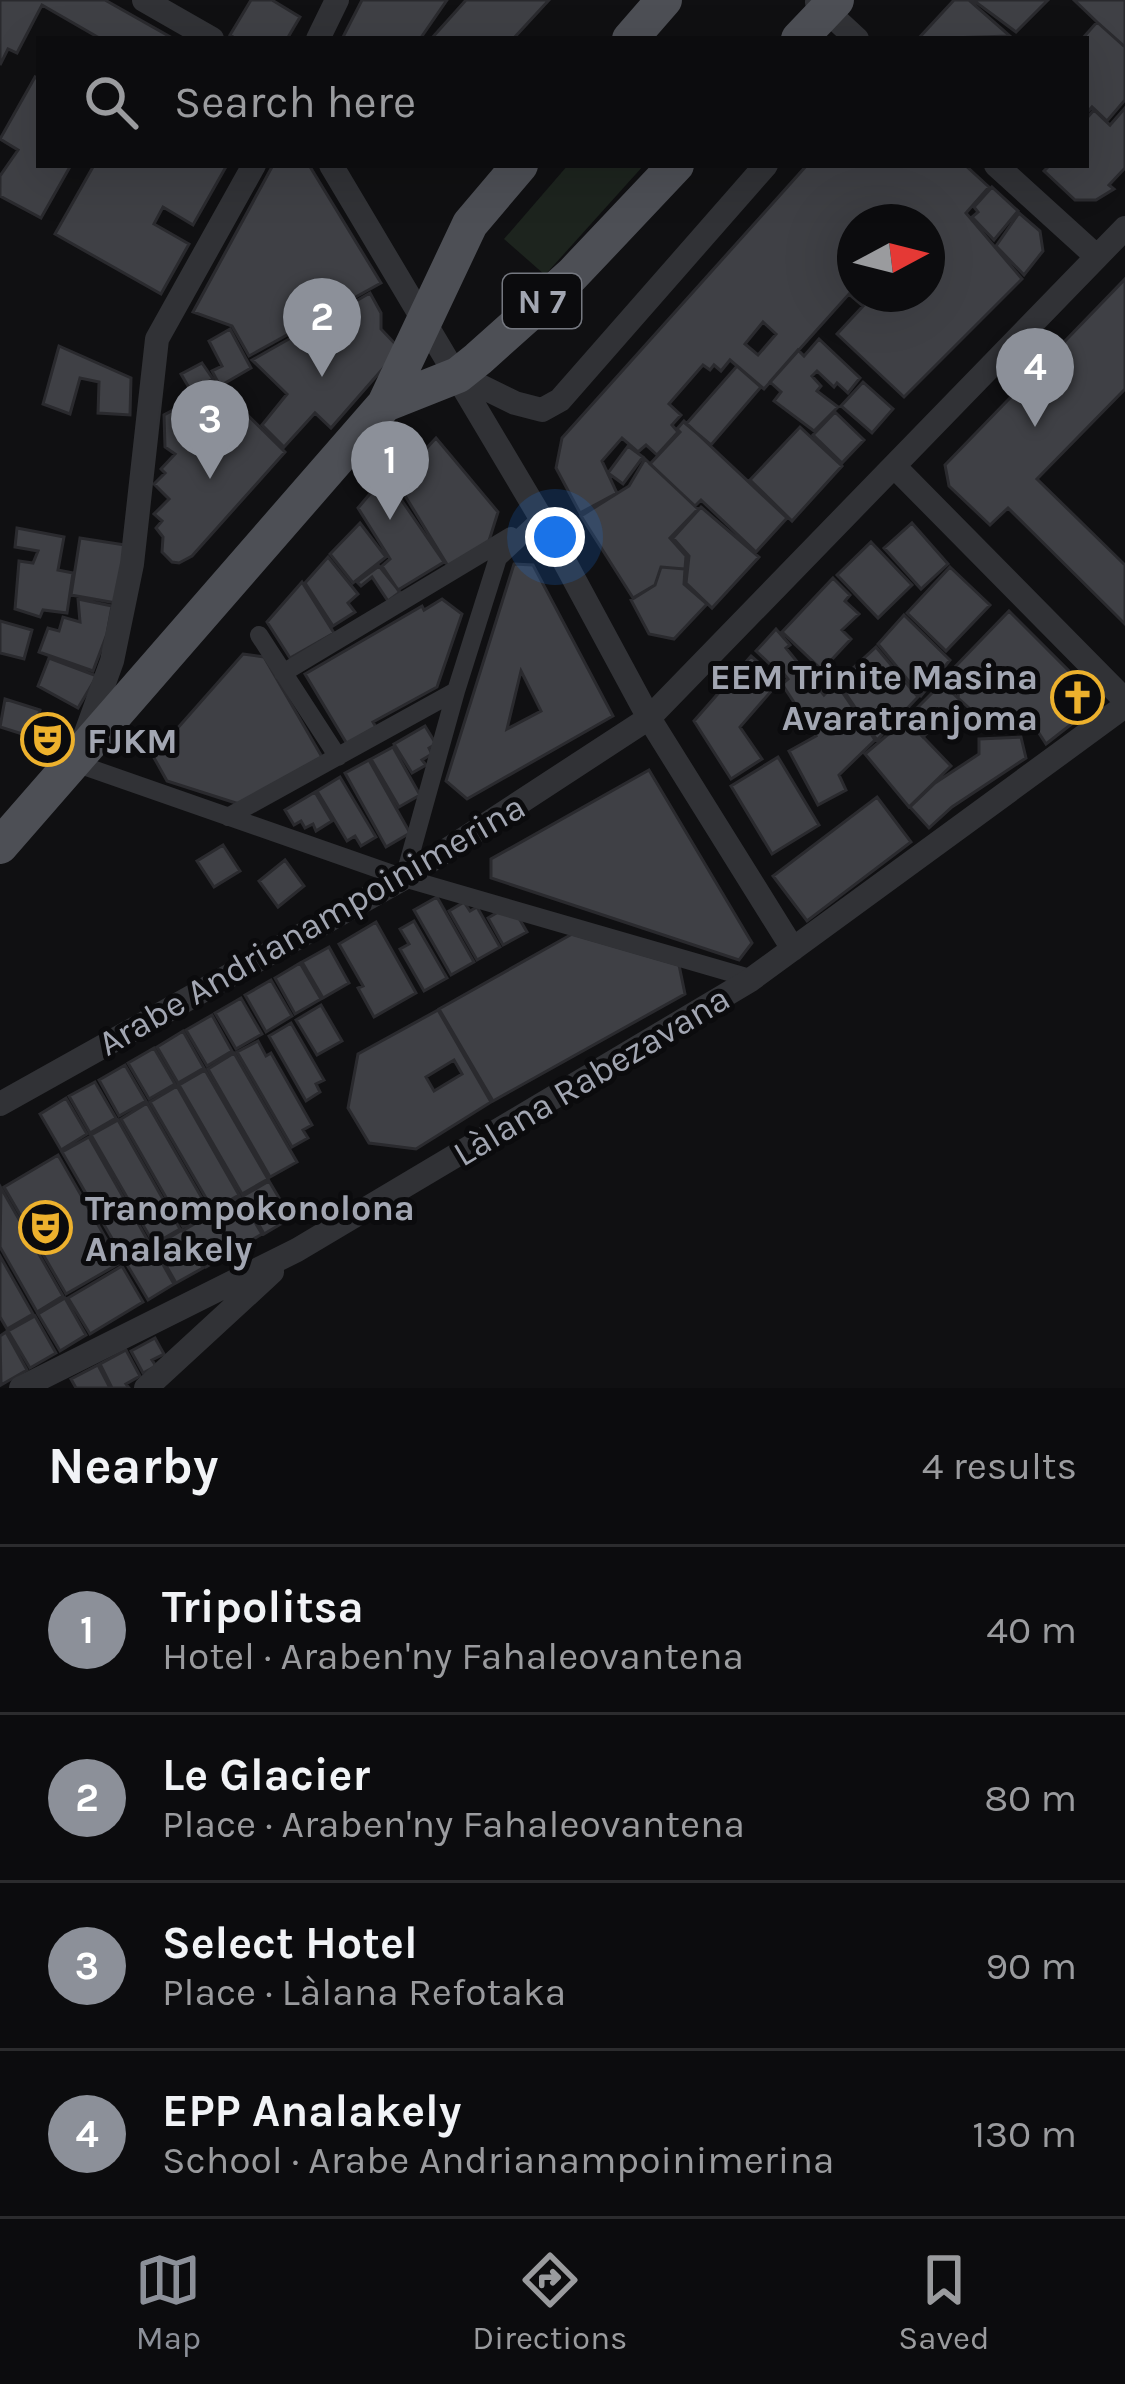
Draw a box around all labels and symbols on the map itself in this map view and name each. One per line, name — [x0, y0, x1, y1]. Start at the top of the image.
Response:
north arrow — [837, 204, 945, 312]
road number: N 7 — [503, 274, 581, 328]
pin: 2 — [283, 278, 361, 377]
pin: 4 — [996, 328, 1074, 427]
pin: 3 — [171, 380, 249, 479]
pin: 1 — [351, 421, 429, 520]
your location — [525, 507, 585, 567]
place label: EEM Trinite Masina Avaratranjoma — [710, 656, 1038, 740]
church icon: EEM Trinite Masina Avaratranjoma — [1049, 669, 1105, 725]
theatre icon: FJKM — [20, 712, 76, 768]
place label: FJKM — [87, 720, 178, 762]
street label: Arabe Andrianampoinimerina — [91, 785, 532, 1064]
street label: Làlana Rabezavana — [446, 977, 737, 1175]
place label: Tranompokonolona Analakely — [85, 1187, 415, 1271]
theatre icon: Tranompokonolona Analakely — [18, 1200, 74, 1256]

